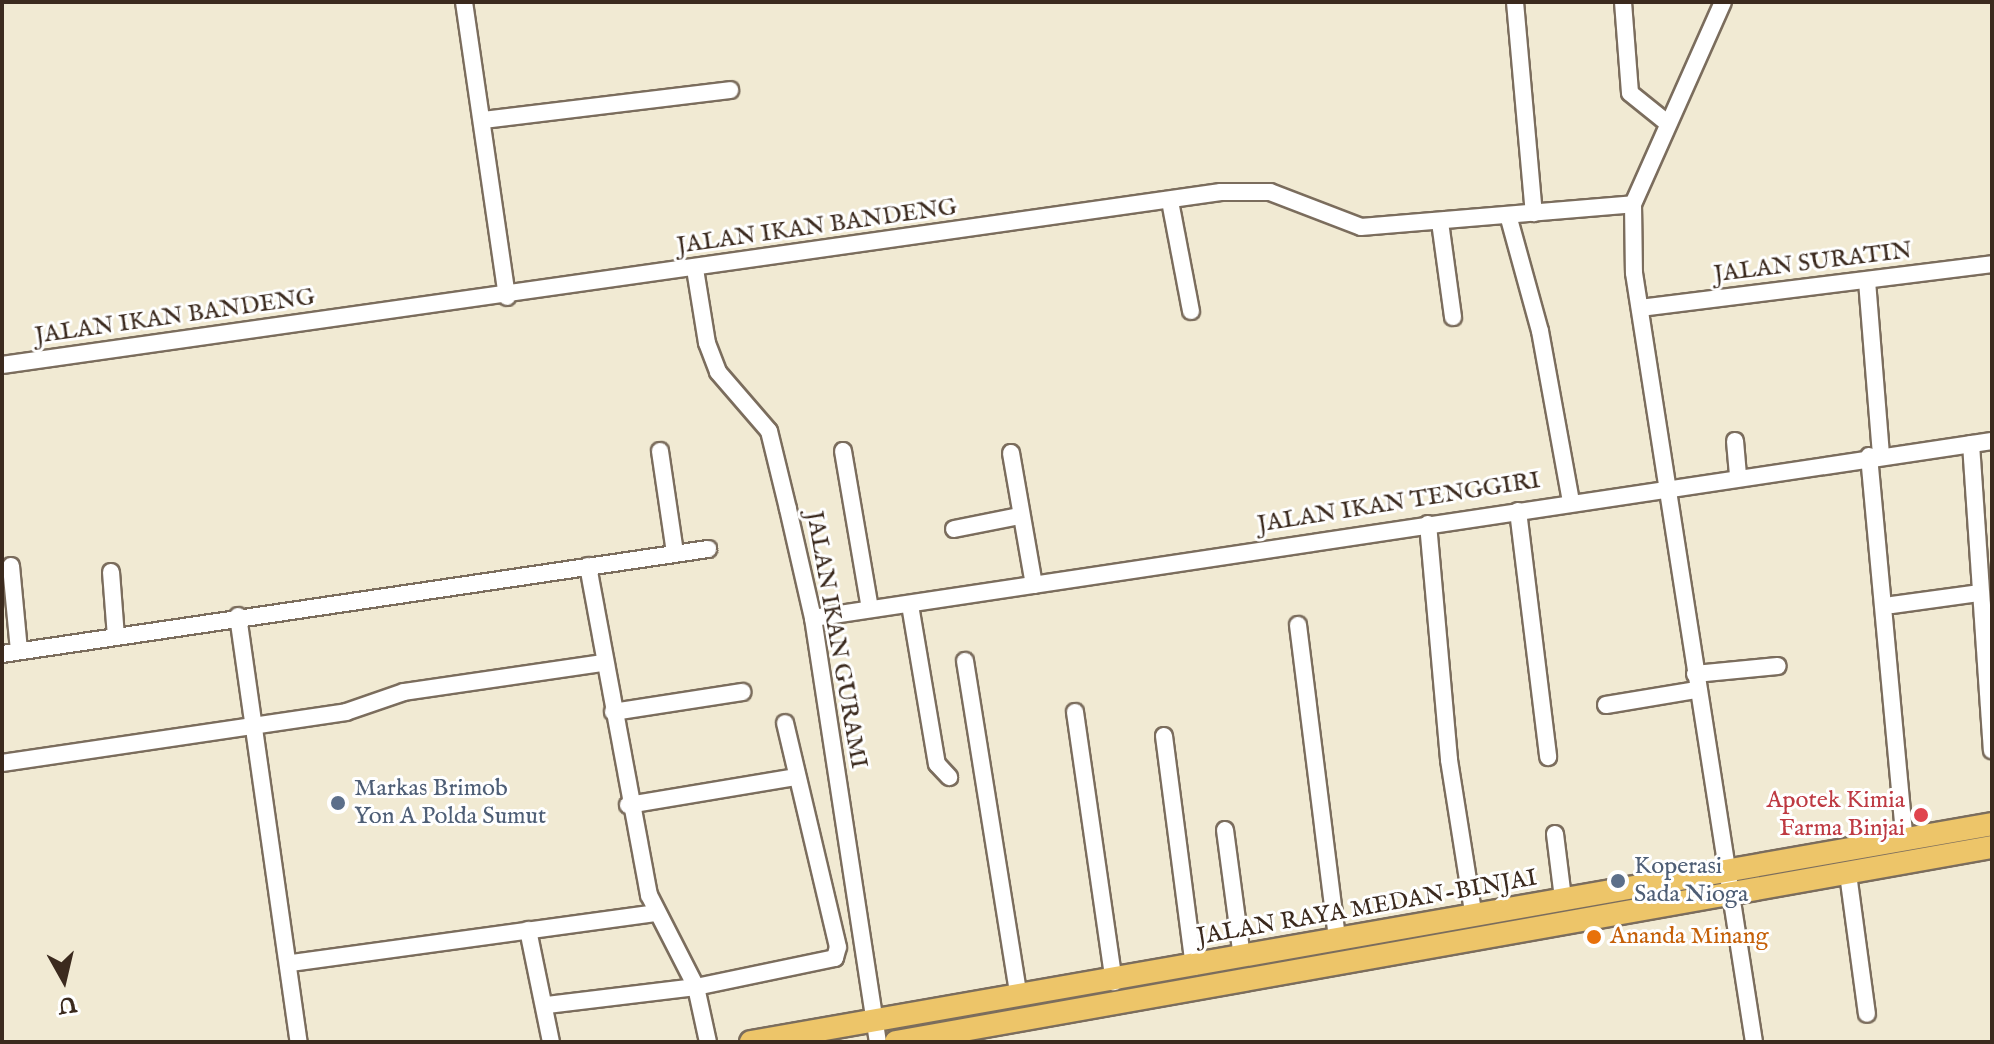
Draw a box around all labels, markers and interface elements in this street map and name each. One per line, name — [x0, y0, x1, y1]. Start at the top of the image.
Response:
street label: JALAN IKAN BANDENG — [675, 193, 959, 261]
street label: JALAN SURATIN — [1712, 237, 1914, 289]
street label: JALAN IKAN BANDENG — [33, 283, 317, 351]
street label: JALAN IKAN TENGGIRI — [1255, 466, 1543, 540]
street label: JALAN IKAN GURAMI — [799, 509, 873, 771]
place label: Markas Brimob Yon A Polda Sumut — [354, 775, 546, 831]
place label: Apotek Kimia Farma Binjai — [1766, 787, 1905, 843]
marker: Markas Brimob Yon A Polda Sumut — [329, 794, 347, 812]
marker: Apotek Kimia Farma Binjai — [1912, 806, 1930, 824]
place label: Koperasi Sada Nioga — [1634, 853, 1748, 909]
street label: JALAN RAYA MEDAN-BINJAI — [1195, 864, 1539, 952]
marker: Koperasi Sada Nioga — [1609, 872, 1627, 890]
place label: Ananda Minang — [1610, 923, 1769, 951]
marker: Ananda Minang — [1585, 928, 1603, 946]
north arrow — [24, 940, 104, 1020]
text: U — [56, 989, 79, 1019]

